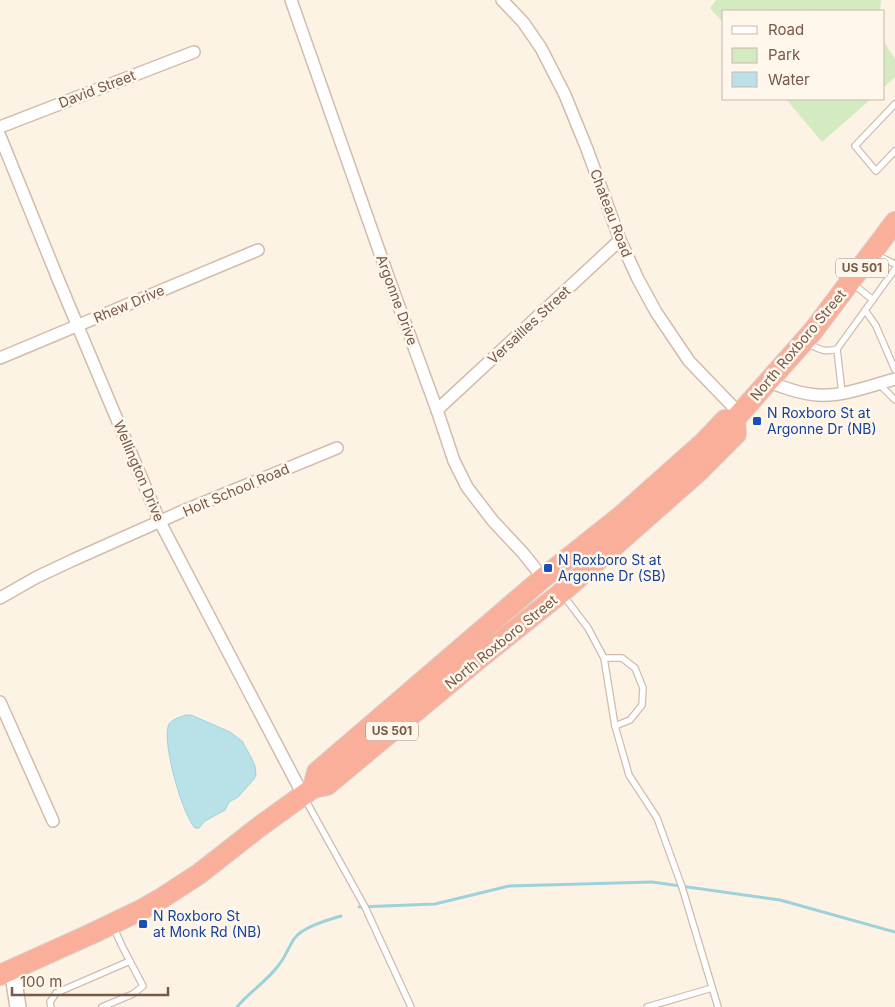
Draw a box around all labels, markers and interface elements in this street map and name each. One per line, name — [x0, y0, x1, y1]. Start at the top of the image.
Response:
legend — [722, 10, 885, 100]
text: Road — [768, 20, 804, 39]
text: Park — [768, 45, 801, 64]
street label: David Street — [56, 66, 138, 111]
text: Water — [768, 70, 810, 89]
street label: Chateau Road — [587, 166, 636, 259]
street label: Argonne Drive — [373, 252, 422, 347]
road number: US 501 — [836, 258, 888, 278]
street label: Rhew Drive — [91, 281, 167, 326]
street label: Versailles Street — [484, 282, 574, 367]
street label: North Roxboro Street — [746, 285, 849, 404]
place label: N Roxboro St at Argonne Dr (NB) — [767, 404, 877, 437]
marker: N Roxboro St at Argonne Dr (NB) — [751, 415, 763, 427]
street label: Wellington Drive — [111, 418, 168, 524]
street label: Holt School Road — [180, 459, 292, 520]
place label: N Roxboro St at Argonne Dr (SB) — [558, 551, 666, 584]
marker: N Roxboro St at Argonne Dr (SB) — [542, 562, 554, 574]
street label: North Roxboro Street — [441, 591, 561, 692]
road number: US 501 — [366, 721, 418, 740]
place label: N Roxboro St at Monk Rd (NB) — [153, 907, 262, 940]
marker: N Roxboro St at Monk Rd (NB) — [137, 918, 149, 930]
scale bar — [12, 964, 169, 996]
text: 100 m — [20, 972, 62, 991]

